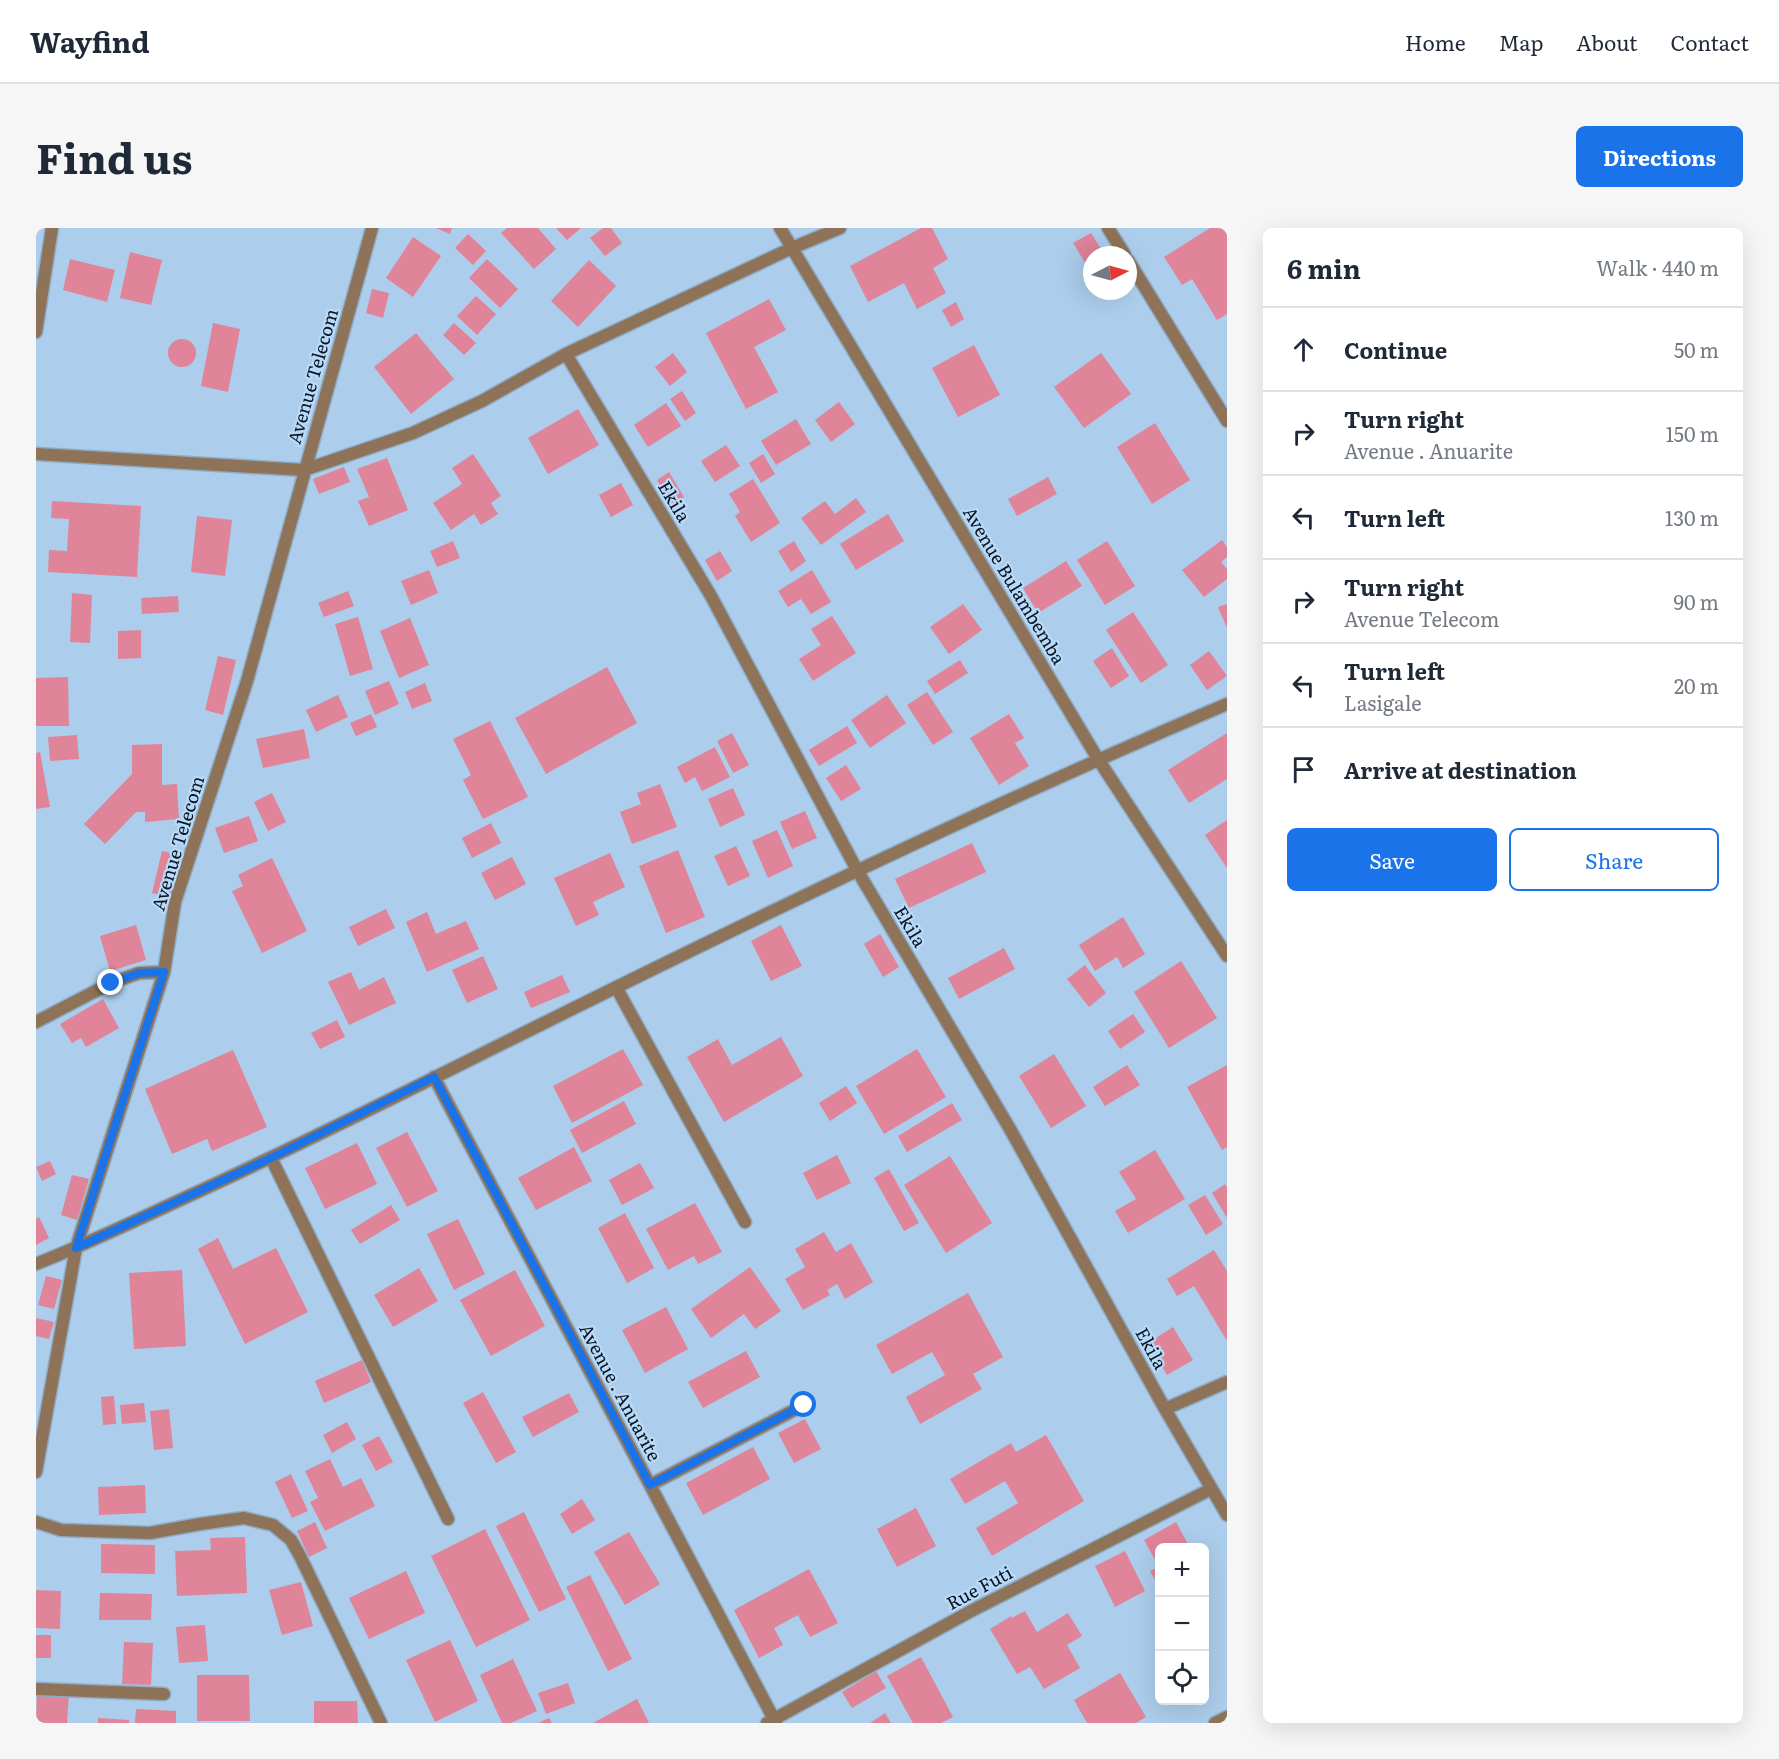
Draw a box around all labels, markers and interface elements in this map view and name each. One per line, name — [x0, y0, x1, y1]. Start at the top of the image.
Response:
text: Wayfind — [30, 20, 150, 62]
text: Home — [1405, 26, 1466, 57]
text: Map — [1499, 26, 1543, 57]
text: About — [1576, 26, 1638, 57]
text: Contact — [1671, 26, 1749, 57]
text: Find us — [36, 125, 193, 187]
button: Directions — [1576, 126, 1743, 187]
north arrow — [1083, 246, 1137, 300]
text: 6 min — [1287, 248, 1361, 287]
text: Walk · 440 m — [1596, 252, 1719, 282]
street label: Avenue Telecom — [280, 305, 344, 447]
icon: ahead — [1287, 333, 1320, 366]
text: Continue — [1344, 333, 1447, 366]
text: 50 m — [1674, 334, 1719, 364]
text: Turn right — [1344, 402, 1464, 435]
icon: right — [1287, 417, 1320, 450]
text: 150 m — [1666, 418, 1719, 448]
text: Avenue . Anuarite — [1344, 435, 1513, 465]
street label: Ekila — [652, 475, 698, 527]
street label: Avenue Bulambemba — [957, 501, 1073, 669]
icon: left — [1287, 501, 1320, 534]
text: Turn left — [1344, 501, 1445, 534]
text: 130 m — [1665, 502, 1719, 532]
text: Turn right — [1344, 570, 1464, 603]
icon: right — [1287, 585, 1320, 618]
text: 90 m — [1674, 586, 1719, 616]
text: Avenue Telecom — [1344, 603, 1499, 633]
text: Turn left — [1344, 654, 1445, 687]
icon: left — [1287, 669, 1320, 702]
text: 20 m — [1674, 670, 1719, 700]
text: Lasigale — [1344, 687, 1422, 717]
icon: arrive — [1287, 753, 1320, 786]
text: Arrive at destination — [1344, 753, 1577, 786]
street label: Avenue Telecom — [144, 772, 210, 914]
button: Save — [1287, 828, 1497, 891]
button: Share — [1509, 828, 1719, 891]
street label: Ekila — [888, 900, 934, 952]
route end — [97, 969, 123, 995]
street label: Avenue . Anuarite — [573, 1318, 669, 1466]
street label: Ekila — [1130, 1322, 1175, 1374]
route start — [790, 1391, 816, 1417]
map controls — [1155, 1543, 1209, 1705]
button: + — [1155, 1543, 1209, 1597]
street label: Rue Futi — [941, 1558, 1017, 1616]
button: − — [1155, 1597, 1209, 1651]
button: locate — [1155, 1651, 1209, 1705]

